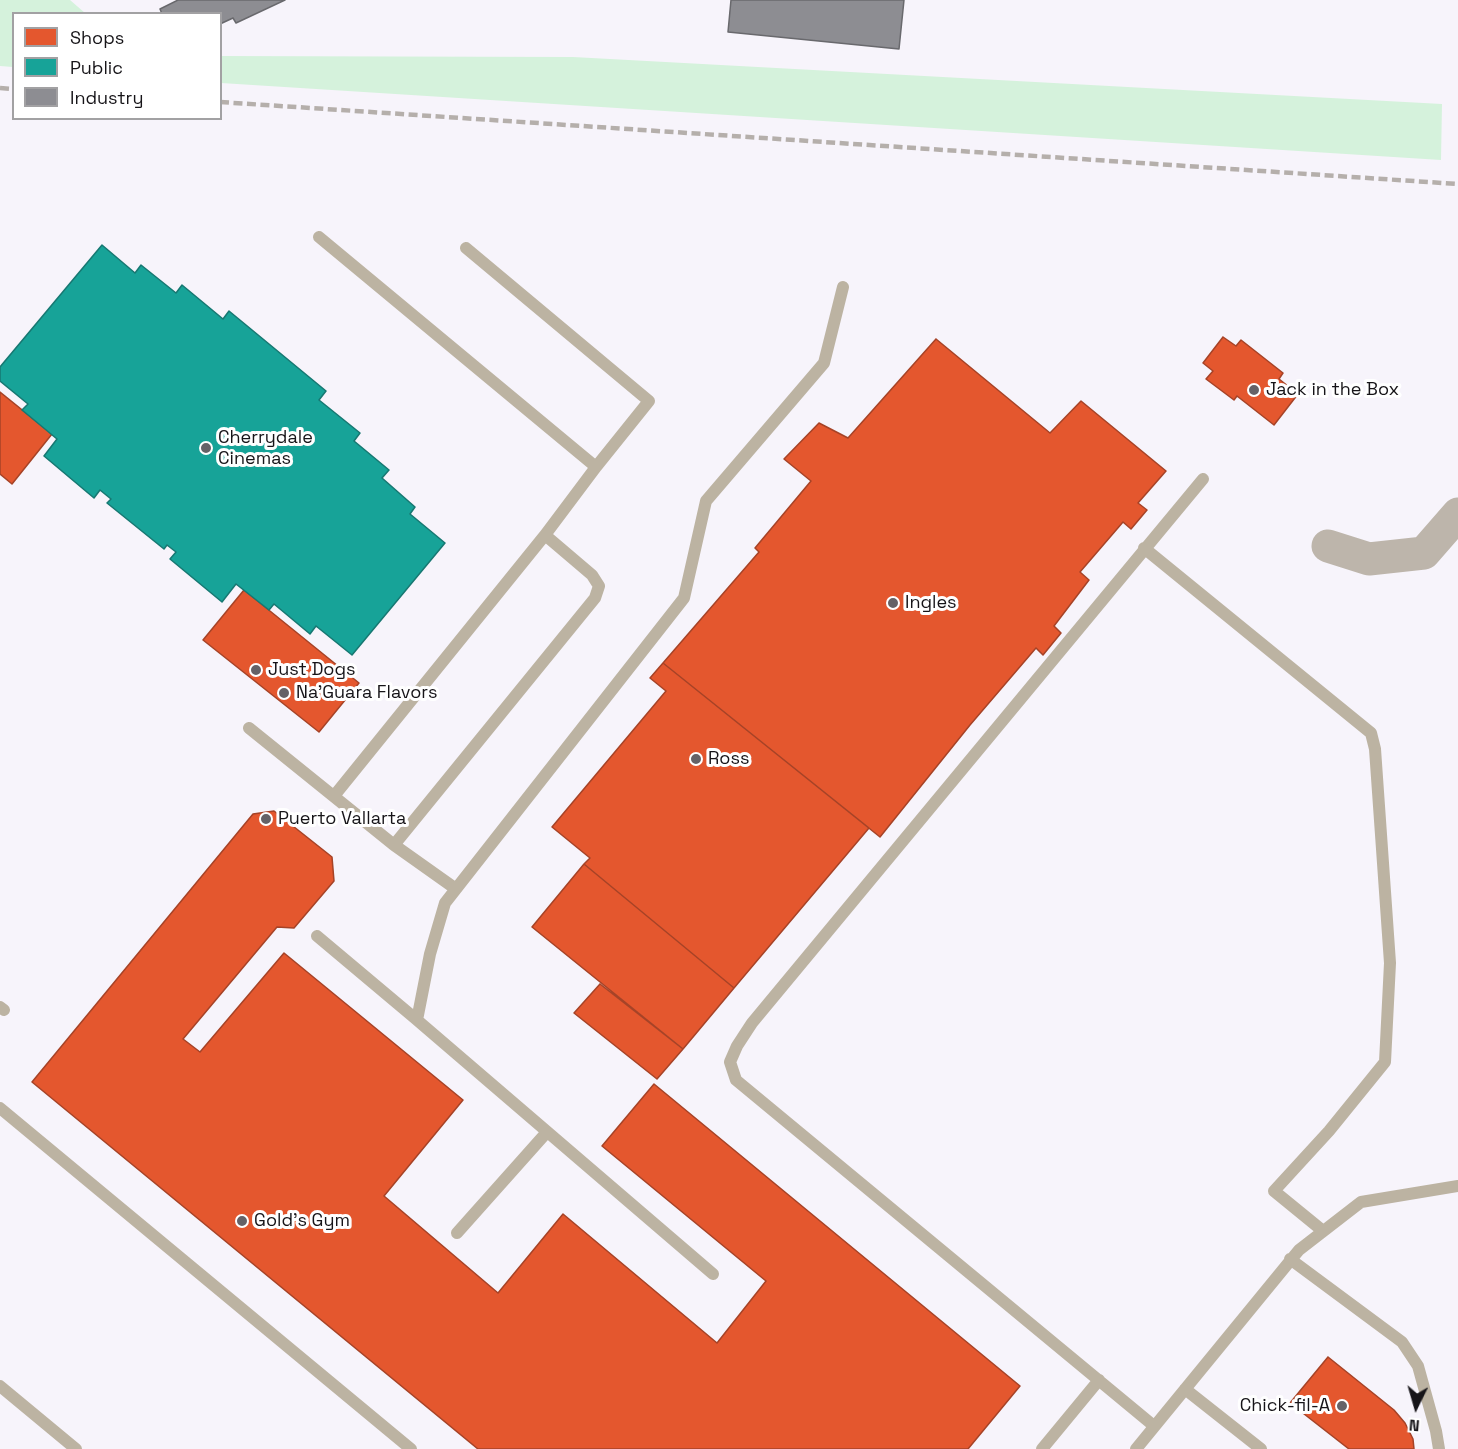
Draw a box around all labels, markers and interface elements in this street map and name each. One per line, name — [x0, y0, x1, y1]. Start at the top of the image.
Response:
legend — [12, 12, 222, 120]
text: Shops — [70, 26, 124, 49]
text: Public — [70, 56, 123, 79]
text: Industry — [70, 86, 143, 109]
place label: Jack in the Box — [1266, 379, 1399, 401]
marker: Jack in the Box — [1247, 383, 1261, 397]
place label: Cherrydale Cinemas — [218, 427, 313, 470]
marker: Cherrydale Cinemas — [199, 441, 213, 455]
place label: Ingles — [905, 592, 957, 614]
marker: Ingles — [886, 596, 900, 610]
place label: Just Dogs — [268, 659, 356, 681]
marker: Just Dogs — [249, 663, 263, 677]
place label: Na’Guara Flavors — [296, 682, 437, 704]
marker: Na’Guara Flavors — [277, 686, 291, 700]
place label: Ross — [708, 748, 749, 770]
marker: Ross — [689, 752, 703, 766]
place label: Puerto Vallarta — [278, 808, 406, 830]
marker: Puerto Vallarta — [259, 812, 273, 826]
place label: Gold's Gym — [254, 1210, 350, 1232]
marker: Gold's Gym — [235, 1214, 249, 1228]
north arrow — [1386, 1377, 1446, 1437]
place label: Chick-fil-A — [1240, 1395, 1330, 1417]
marker: Chick-fil-A — [1335, 1399, 1349, 1413]
text: N — [1408, 1415, 1421, 1436]

